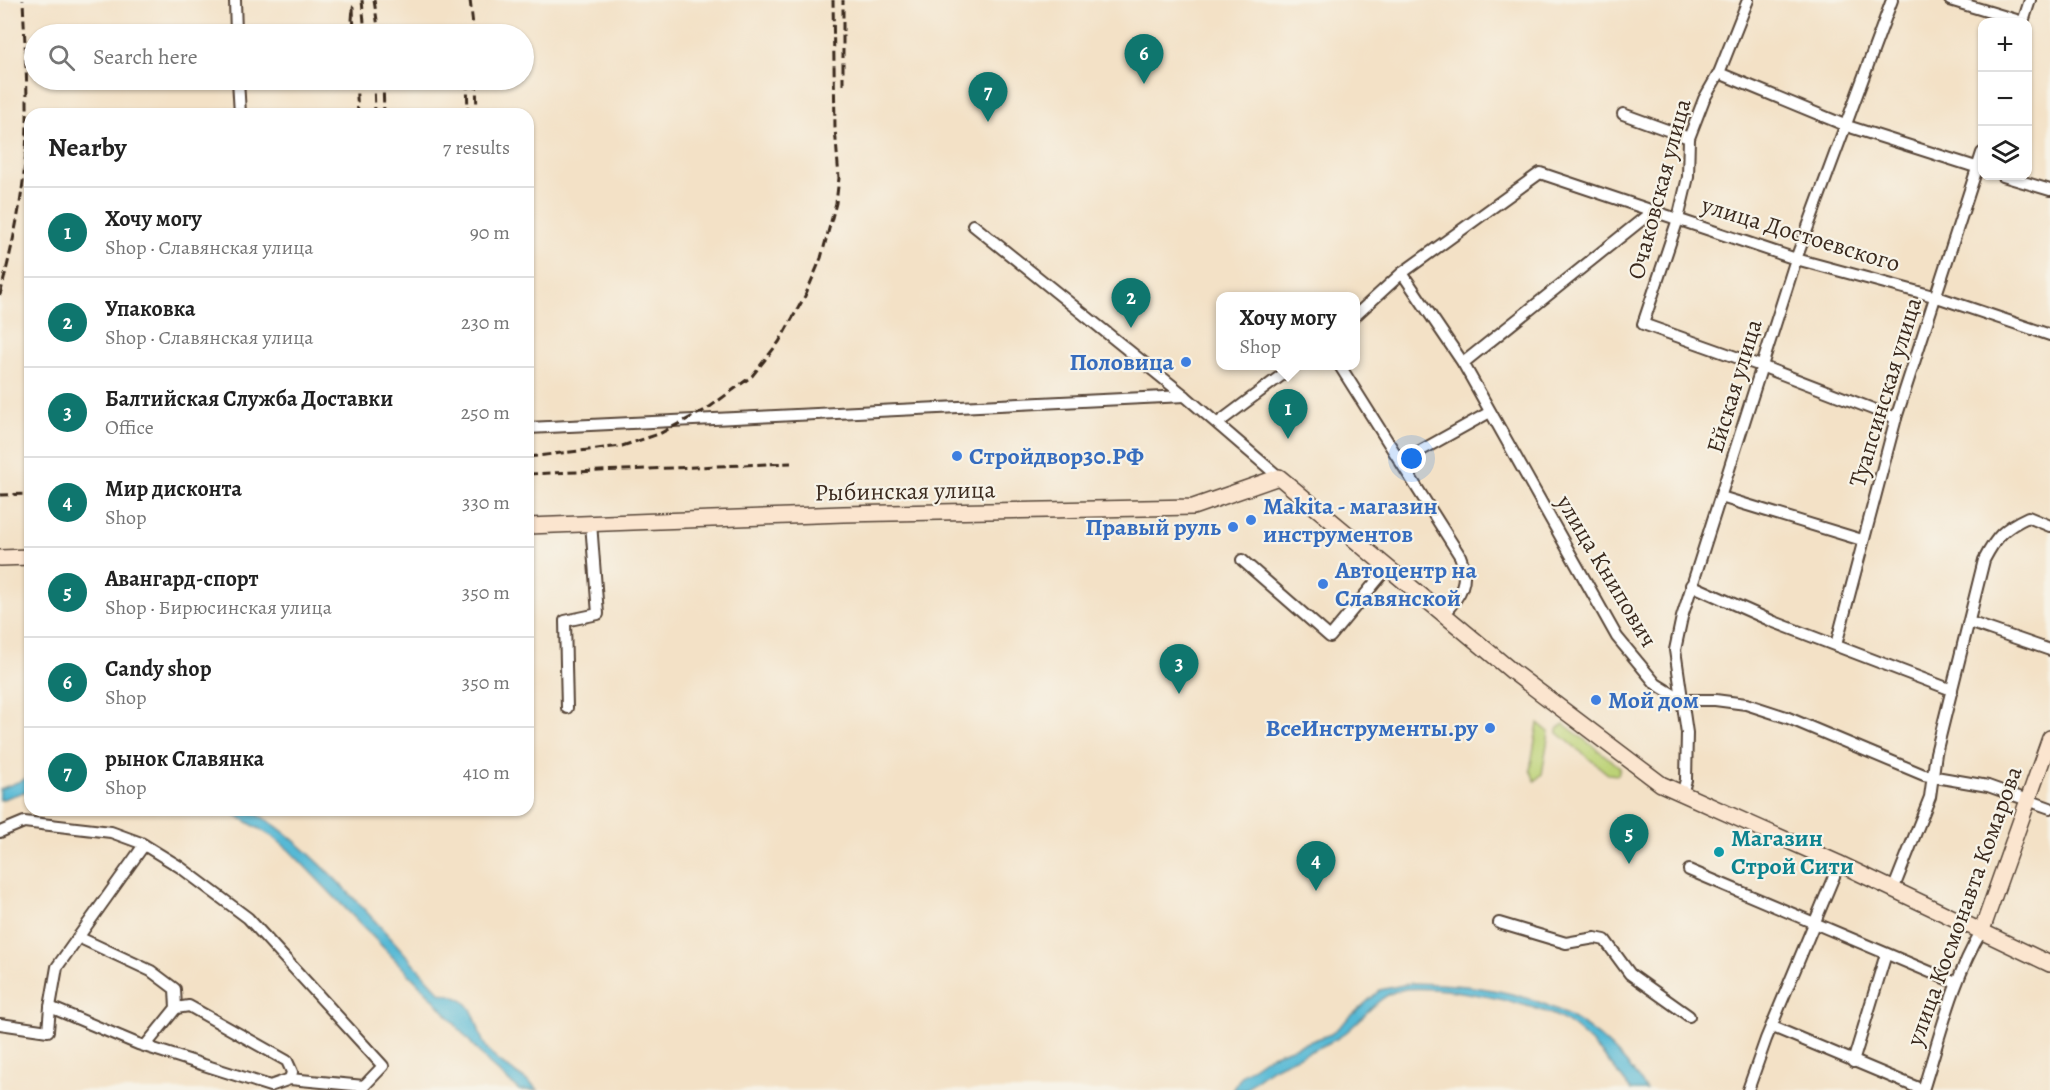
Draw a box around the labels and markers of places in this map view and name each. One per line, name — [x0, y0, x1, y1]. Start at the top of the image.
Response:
pin: 6 — [1124, 34, 1164, 84]
pin: 7 — [968, 72, 1008, 122]
pin: 2 — [1112, 278, 1150, 328]
place label: Половица — [1069, 346, 1175, 378]
marker: Половица — [1179, 355, 1193, 369]
pin: 1 — [1268, 390, 1308, 439]
place label: Стройдвор30.РФ — [969, 440, 1144, 472]
marker: Стройдвор30.РФ — [950, 449, 964, 463]
place label: Makita - магазин инструментов — [1263, 490, 1438, 550]
place label: Правый руль — [1085, 511, 1221, 543]
marker: Makita - магазин инструментов — [1244, 513, 1258, 527]
marker: Правый руль — [1226, 520, 1240, 534]
place label: Автоцентр на Славянской — [1334, 554, 1477, 614]
marker: Автоцентр на Славянской — [1316, 577, 1330, 591]
pin: 3 — [1160, 644, 1198, 694]
place label: Мой дом — [1608, 684, 1699, 716]
marker: Мой дом — [1589, 693, 1603, 707]
place label: ВсеИнструменты.ру — [1265, 712, 1478, 744]
marker: ВсеИнструменты.ру — [1483, 721, 1497, 735]
pin: 5 — [1610, 814, 1648, 864]
place label: Магазин Строй Сити — [1731, 822, 1854, 882]
pin: 4 — [1296, 842, 1336, 891]
marker: Магазин Строй Сити — [1712, 845, 1726, 859]

